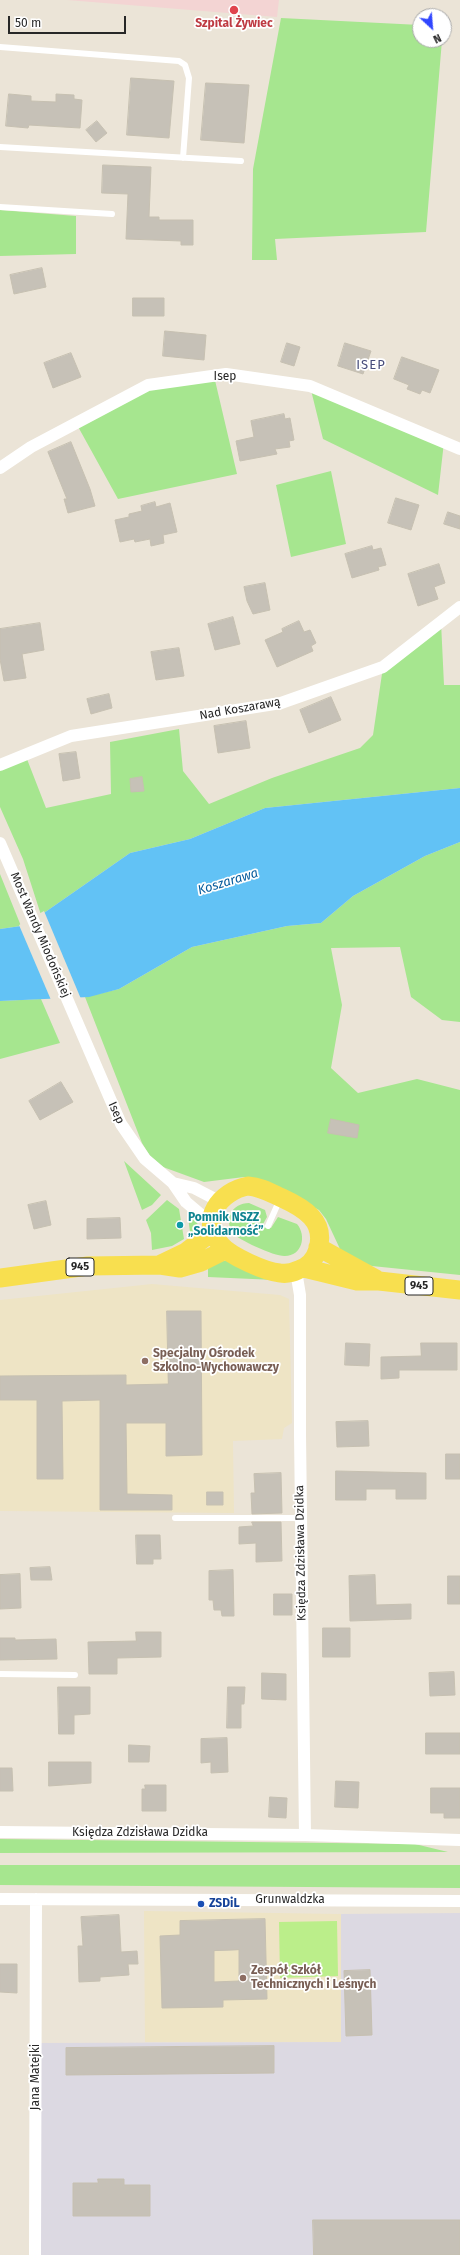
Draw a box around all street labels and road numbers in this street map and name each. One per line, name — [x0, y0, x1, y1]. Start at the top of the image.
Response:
street label: Isep — [214, 370, 236, 384]
street label: Nad Koszarawą — [198, 695, 282, 723]
street label: Most Wandy Miodońskiej — [7, 870, 73, 1000]
street label: Isep — [105, 1100, 127, 1126]
road number: 945 — [66, 1258, 94, 1276]
road number: 945 — [405, 1277, 433, 1295]
street label: Księdza Zdzisława Dzidka — [293, 1485, 309, 1621]
street label: Księdza Zdzisława Dzidka — [72, 1826, 208, 1840]
street label: Grunwaldzka — [255, 1893, 325, 1907]
street label: Jana Matejki — [29, 2044, 43, 2110]

